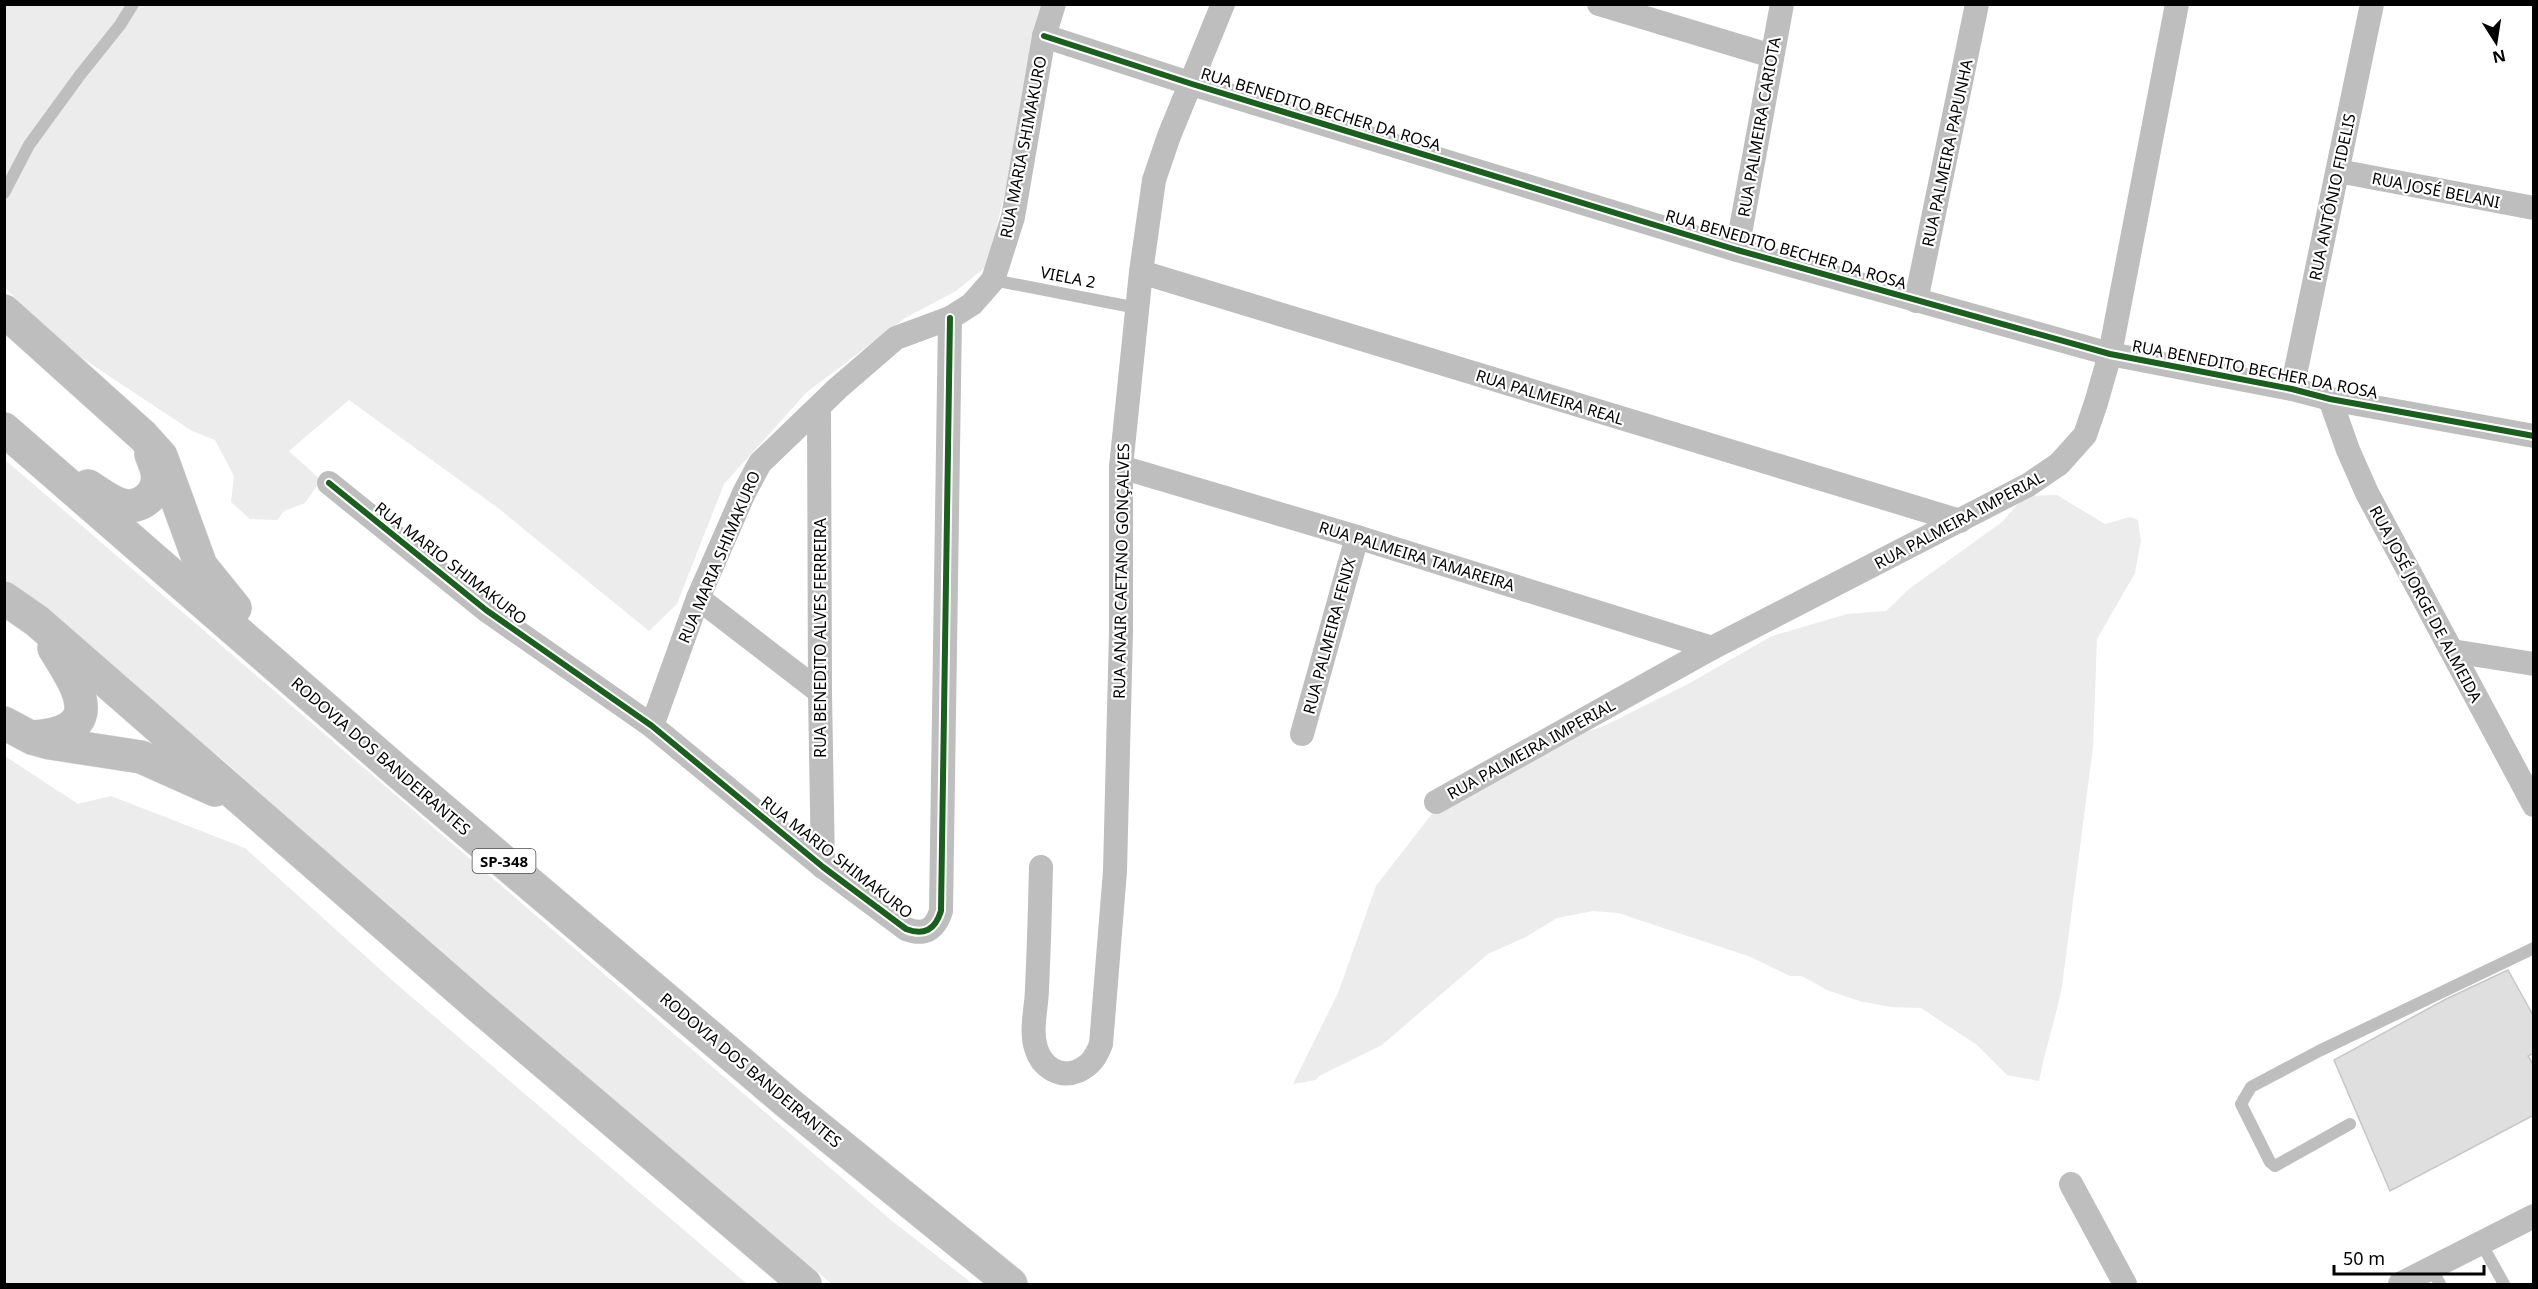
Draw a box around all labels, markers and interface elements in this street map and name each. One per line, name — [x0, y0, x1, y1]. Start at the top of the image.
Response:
north arrow — [2466, 12, 2526, 72]
street label: RUA PALMEIRA CARIOTA — [1732, 35, 1786, 219]
text: N — [2490, 45, 2508, 69]
street label: RUA MARIA SHIMAKURO — [995, 54, 1051, 240]
street label: RUA PALMEIRA PAPUNHA — [1916, 56, 1978, 249]
street label: RUA BENEDITO BECHER DA ROSA — [1198, 62, 1445, 156]
street label: RUA ANTÔNIO FIDELIS — [2304, 111, 2361, 283]
street label: RUA JOSÉ BELANI — [2370, 167, 2502, 213]
street label: RUA BENEDITO BECHER DA ROSA — [1663, 204, 1910, 294]
street label: VIELA 2 — [1038, 261, 1098, 293]
street label: RUA BENEDITO BECHER DA ROSA — [2130, 334, 2381, 404]
street label: RUA PALMEIRA REAL — [1473, 364, 1627, 430]
street label: RUA ANAIR CAETANO GONÇALVES — [1108, 443, 1134, 699]
street label: RUA PALMEIRA IMPERIAL — [1870, 466, 2048, 574]
street label: RUA MARIA SHIMAKURO — [673, 467, 765, 647]
street label: RUA MARIO SHIMAKURO — [370, 497, 532, 629]
street label: RUA JOSÉ JORGE DE ALMEIDA — [2365, 502, 2488, 707]
street label: RUA PALMEIRA TAMAREIRA — [1316, 516, 1518, 597]
street label: RUA BENEDITO ALVES FERREIRA — [809, 517, 831, 758]
street label: RUA PALMEIRA FENIX — [1298, 555, 1361, 716]
street label: RODOVIA DOS BANDEIRANTES — [287, 672, 475, 840]
street label: RUA PALMEIRA IMPERIAL — [1443, 694, 1619, 804]
street label: RUA MARIO SHIMAKURO — [756, 791, 918, 923]
road number: SP-348 — [472, 849, 536, 873]
street label: RODOVIA DOS BANDEIRANTES — [656, 987, 847, 1153]
scale bar — [2334, 1238, 2484, 1276]
text: 50 m — [2343, 1246, 2385, 1270]

